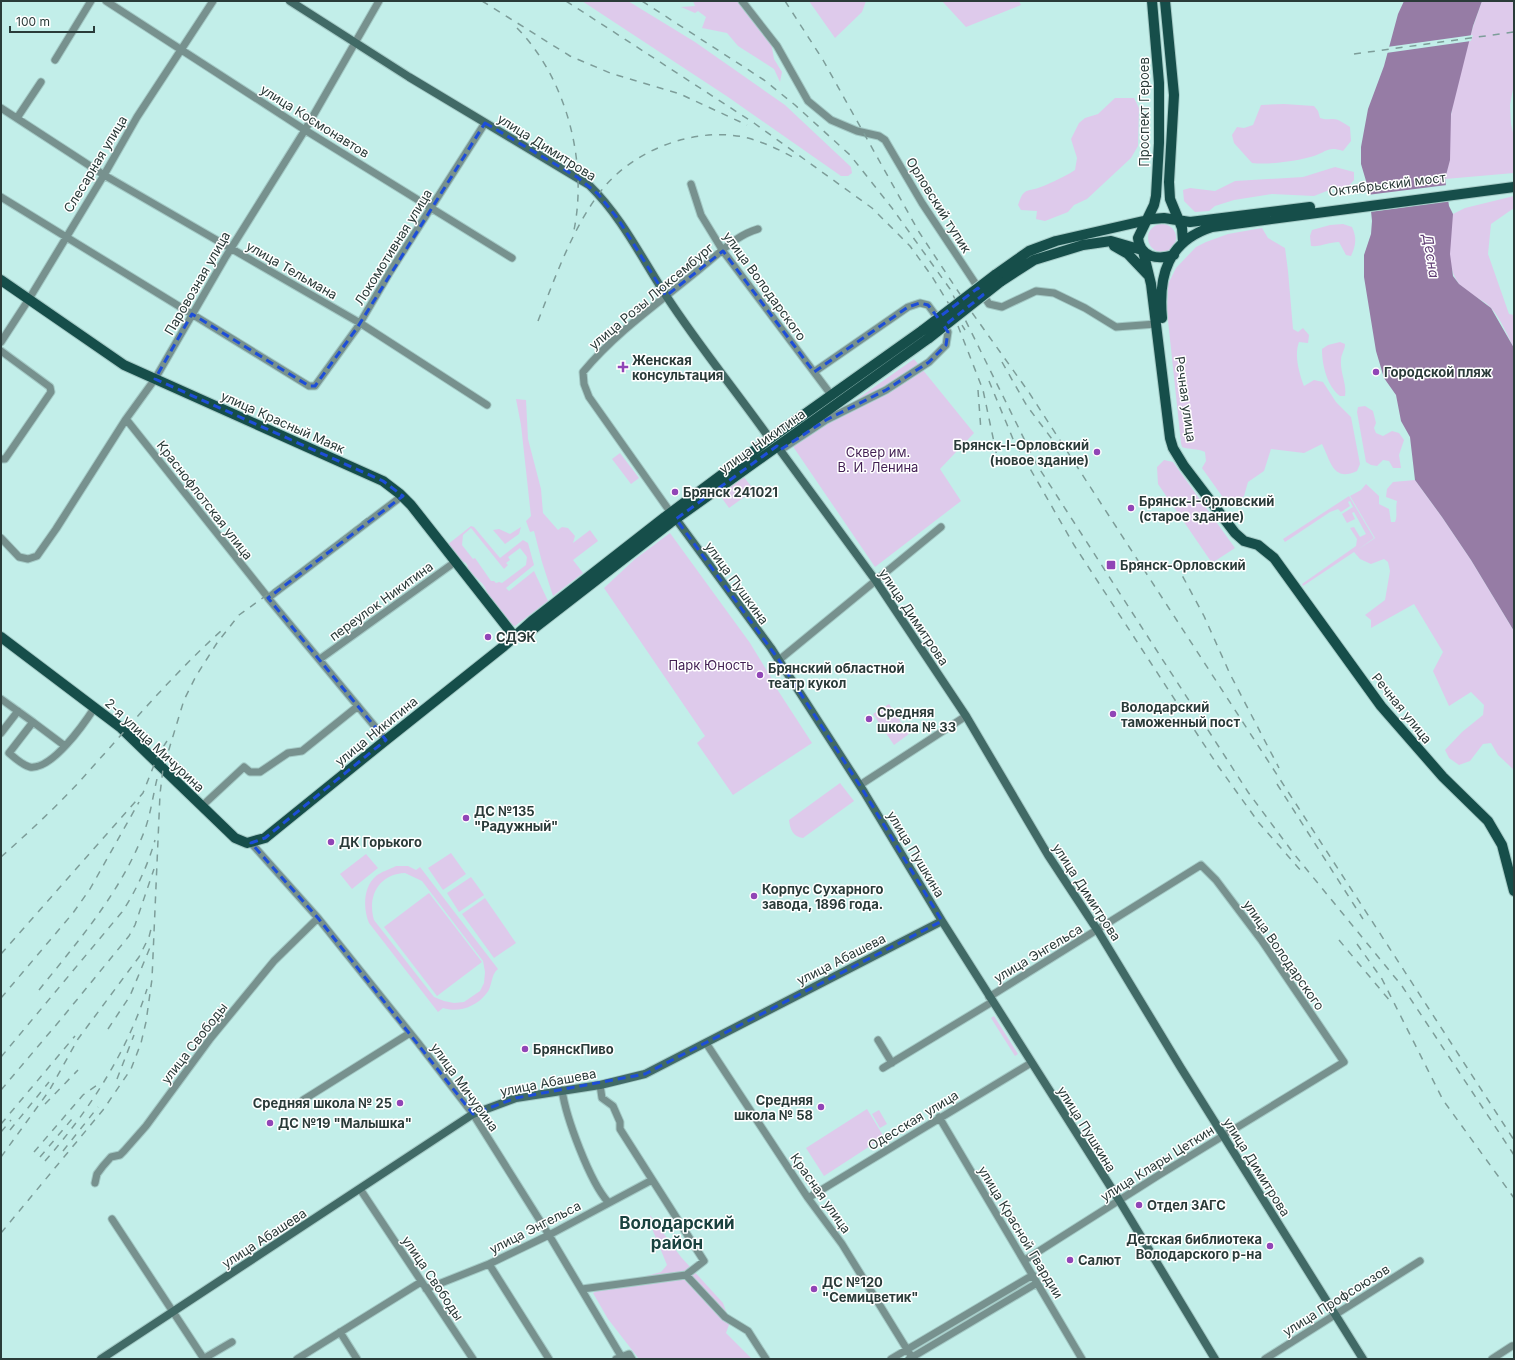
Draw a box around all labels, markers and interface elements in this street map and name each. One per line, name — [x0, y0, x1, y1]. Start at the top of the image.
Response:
scale bar — [10, 8, 94, 34]
text: 100 m — [16, 14, 50, 29]
street label: Проспект Героев — [1136, 57, 1152, 167]
street label: улица Космонавтов — [258, 81, 372, 161]
street label: улица Димитрова — [495, 110, 599, 184]
street label: Слесарная улица — [60, 113, 130, 215]
street label: Орловский тупик — [903, 154, 975, 256]
street label: Октябрьский мост — [1327, 169, 1447, 199]
street label: Локомотивная улица — [351, 186, 435, 308]
street label: Паровозная улица — [161, 228, 233, 338]
street label: улица Володарского — [720, 228, 810, 344]
water label: Десна — [1419, 232, 1443, 280]
street label: улица Тельмана — [244, 237, 340, 303]
street label: улица Розы Люксембург — [586, 239, 717, 353]
place label: Женская консультация — [632, 352, 723, 383]
street label: Речная улица — [1172, 355, 1200, 443]
marker: Женская консультация — [617, 361, 629, 373]
place label: Городской пляж — [1384, 364, 1492, 380]
marker: Городской пляж — [1371, 367, 1381, 377]
street label: улица Красный Маяк — [219, 387, 347, 457]
street label: улица Никитина — [716, 405, 808, 477]
street label: Краснофлотская улица — [154, 437, 256, 563]
place label: Брянск-I-Орловский (новое здание) — [954, 437, 1089, 468]
park label: Сквер им. В. И. Ленина — [838, 444, 918, 475]
marker: Брянск-I-Орловский (новое здание) — [1092, 447, 1102, 457]
place label: Брянск 241021 — [683, 484, 778, 500]
marker: Брянск 241021 — [670, 487, 680, 497]
place label: Брянск-I-Орловский (старое здание) — [1139, 493, 1274, 524]
marker: Брянск-I-Орловский (старое здание) — [1126, 503, 1136, 513]
street label: улица Пушкина — [702, 539, 772, 627]
place label: Брянск-Орловский — [1120, 557, 1246, 573]
street label: переулок Никитина — [326, 558, 436, 644]
marker: Брянск-Орловский — [1105, 559, 1117, 571]
street label: улица Димитрова — [876, 566, 952, 668]
place label: СДЭК — [496, 629, 537, 645]
marker: СДЭК — [483, 632, 493, 642]
park label: Парк Юность — [668, 657, 754, 673]
place label: Брянский областной театр кукол — [768, 660, 905, 691]
street label: Речная улица — [1369, 669, 1435, 747]
marker: Брянский областной театр кукол — [755, 670, 765, 680]
street label: улица Никитина — [331, 693, 421, 769]
street label: 2-я улица Мичурина — [102, 695, 208, 795]
place label: Володарский таможенный пост — [1121, 699, 1240, 730]
place label: Средняя школа № 33 — [877, 704, 956, 735]
marker: Володарский таможенный пост — [1108, 709, 1118, 719]
marker: Средняя школа № 33 — [864, 714, 874, 724]
place label: ДС №135 "Радужный" — [474, 803, 558, 834]
street label: улица Пушкина — [884, 808, 948, 900]
marker: ДС №135 "Радужный" — [461, 813, 471, 823]
place label: ДК Горького — [339, 834, 422, 850]
marker: ДК Горького — [326, 837, 336, 847]
street label: улица Димитрова — [1049, 840, 1125, 944]
place label: Корпус Сухарного завода, 1896 года. — [762, 881, 883, 912]
marker: Корпус Сухарного завода, 1896 года. — [749, 891, 759, 901]
street label: улица Володарского — [1240, 897, 1328, 1013]
street label: улица Энгельса — [991, 920, 1085, 986]
street label: улица Абашева — [794, 930, 888, 988]
street label: улица Свободы — [157, 999, 231, 1087]
street label: улица Мичурина — [428, 1040, 502, 1134]
place label: БрянскПиво — [533, 1041, 614, 1057]
marker: БрянскПиво — [520, 1044, 530, 1054]
street label: улица Абашева — [499, 1065, 597, 1099]
street label: улица Пушкина — [1054, 1083, 1120, 1175]
street label: Одесская улица — [865, 1087, 961, 1153]
place label: Средняя школа № 58 — [734, 1092, 813, 1123]
place label: Средняя школа № 25 — [253, 1095, 392, 1111]
marker: Средняя школа № 25 — [395, 1098, 405, 1108]
marker: Средняя школа № 58 — [816, 1102, 826, 1112]
place label: ДС №19 "Малышка" — [278, 1115, 412, 1131]
street label: улица Димитрова — [1220, 1115, 1294, 1219]
marker: ДС №19 "Малышка" — [265, 1118, 275, 1128]
street label: улица Клары Цеткин — [1097, 1122, 1217, 1204]
street label: Красная улица — [787, 1150, 855, 1236]
street label: улица Красной Гвардии — [975, 1163, 1067, 1301]
street label: улица Энгельса — [487, 1197, 583, 1257]
place label: Отдел ЗАГС — [1147, 1197, 1226, 1213]
marker: Отдел ЗАГС — [1134, 1200, 1144, 1210]
street label: улица Абашева — [219, 1205, 309, 1271]
district label: Володарский район — [619, 1213, 735, 1253]
place label: Детская библиотека Володарского р-на — [1126, 1231, 1262, 1262]
street label: улица Свободы — [399, 1233, 467, 1323]
marker: Детская библиотека Володарского р-на — [1265, 1241, 1275, 1251]
place label: Салют — [1078, 1252, 1121, 1268]
marker: Салют — [1065, 1255, 1075, 1265]
street label: улица Профсоюзов — [1280, 1261, 1392, 1339]
place label: ДС №120 "Семицветик" — [822, 1274, 919, 1305]
marker: ДС №120 "Семицветик" — [809, 1284, 819, 1294]

